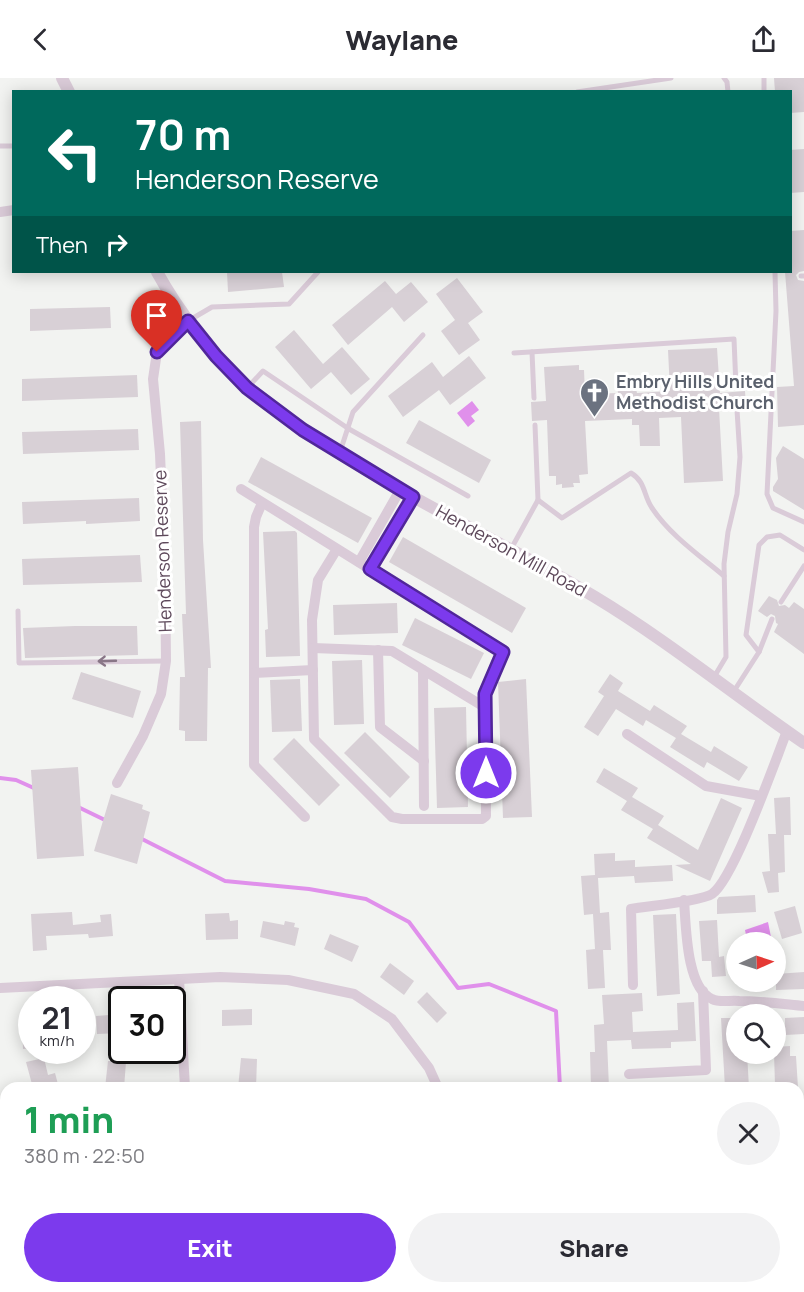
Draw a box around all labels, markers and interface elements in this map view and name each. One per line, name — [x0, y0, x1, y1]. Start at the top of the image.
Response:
text: Waylane — [346, 21, 458, 58]
icon: back — [24, 23, 57, 56]
icon: share — [747, 23, 780, 56]
text: 70 m — [135, 105, 231, 163]
icon: left — [36, 114, 114, 192]
text: Henderson Reserve — [135, 160, 379, 197]
icon: right — [100, 228, 133, 261]
text: Then — [36, 230, 88, 260]
pin — [131, 290, 182, 352]
icon: arrive — [140, 299, 173, 332]
place label: Embry Hills United Methodist Church — [616, 369, 774, 414]
church icon: Embry Hills United Methodist Church — [579, 376, 611, 418]
street label: Henderson Reserve — [147, 469, 177, 633]
street label: Henderson Mill Road — [432, 499, 591, 602]
one-way arrow — [98, 656, 118, 667]
position arrow — [454, 741, 518, 805]
north arrow — [726, 932, 786, 992]
map controls — [726, 932, 786, 1064]
speed limit sign: 30 — [108, 986, 186, 1064]
text: 21 — [41, 997, 73, 1038]
button: search — [726, 1004, 786, 1064]
text: km/h — [40, 1030, 74, 1051]
text: 1 min — [24, 1095, 114, 1144]
button: close — [717, 1102, 780, 1165]
text: 380 m · 22:50 — [24, 1142, 145, 1169]
button: Exit — [24, 1213, 396, 1282]
button: Share — [408, 1213, 780, 1282]

